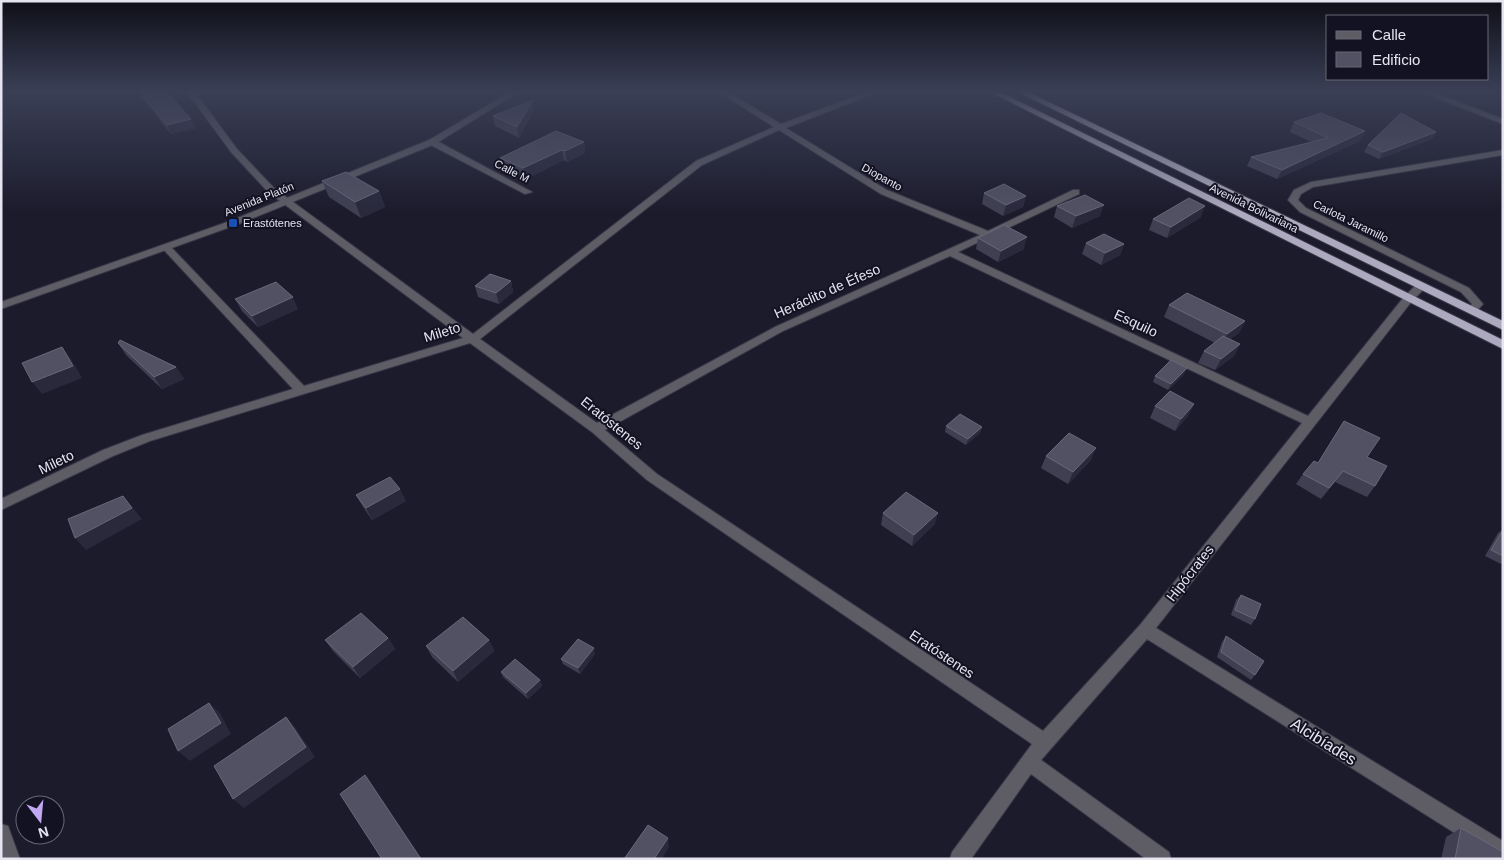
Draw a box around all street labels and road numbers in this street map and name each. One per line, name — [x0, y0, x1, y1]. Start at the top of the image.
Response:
street label: Calle M — [493, 157, 531, 185]
street label: Diopanto — [860, 161, 904, 193]
street label: Avenida Platón — [223, 180, 295, 218]
street label: Avenida Bolivariana — [1208, 181, 1301, 235]
street label: Carlota Jaramillo — [1311, 198, 1391, 244]
street label: Heráclito de Éfeso — [771, 260, 883, 322]
street label: Esquilo — [1112, 306, 1160, 340]
street label: Mileto — [422, 319, 462, 345]
street label: Eratóstenes — [578, 393, 646, 453]
street label: Mileto — [36, 447, 76, 477]
street label: Hipócrates — [1163, 542, 1217, 604]
street label: Eratóstenes — [907, 626, 977, 682]
street label: Alcibíades — [1288, 715, 1360, 768]

